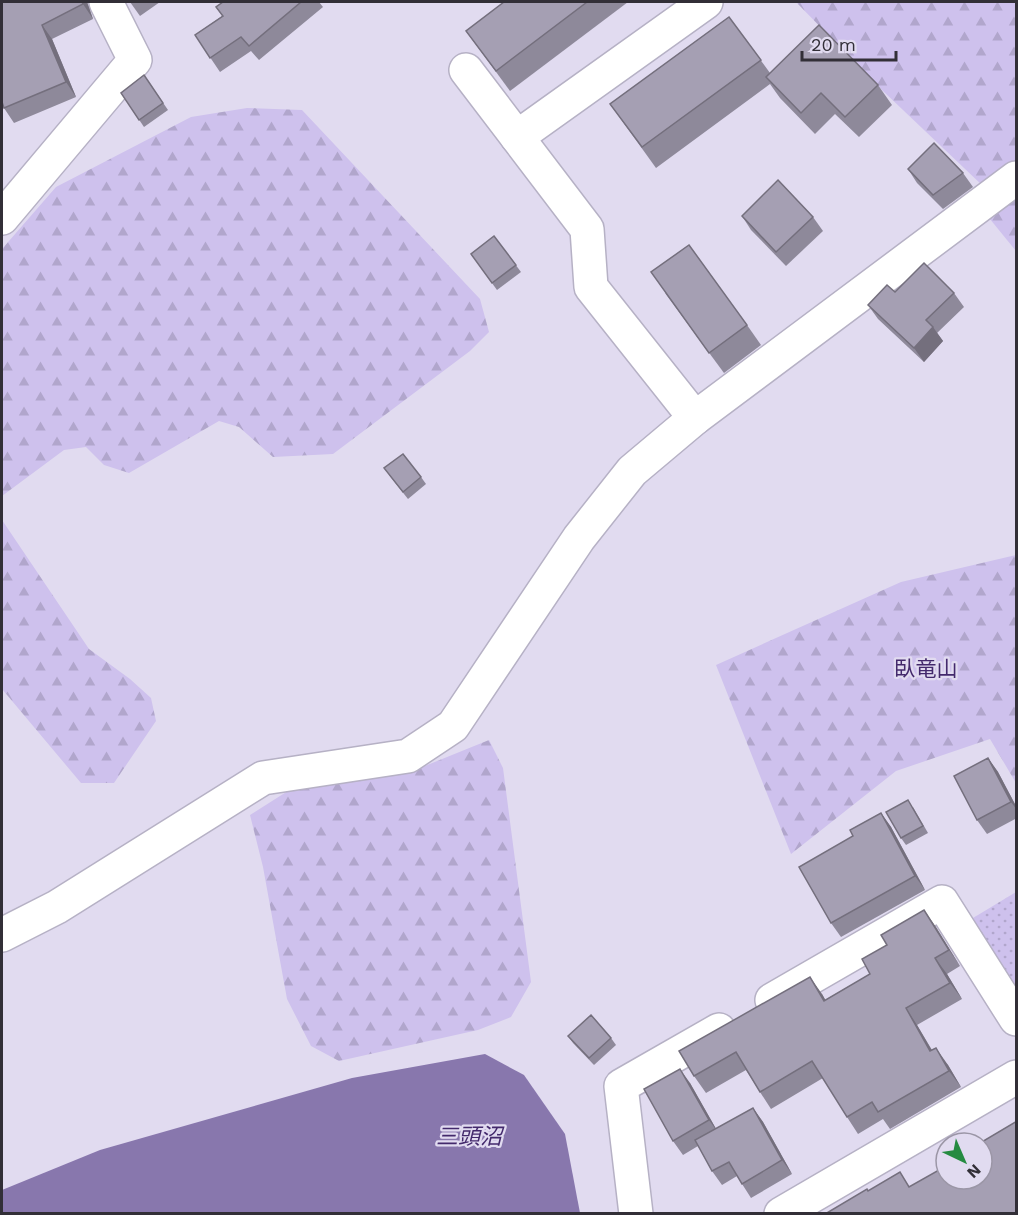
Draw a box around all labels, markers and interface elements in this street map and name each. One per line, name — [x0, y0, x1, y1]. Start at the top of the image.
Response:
scale bar — [802, 24, 896, 62]
text: 20 m — [811, 34, 856, 55]
park label: 臥竜山 — [895, 656, 958, 681]
water label: 三頭沼 — [436, 1124, 505, 1149]
north arrow — [934, 1131, 994, 1191]
text: N — [963, 1160, 985, 1182]

